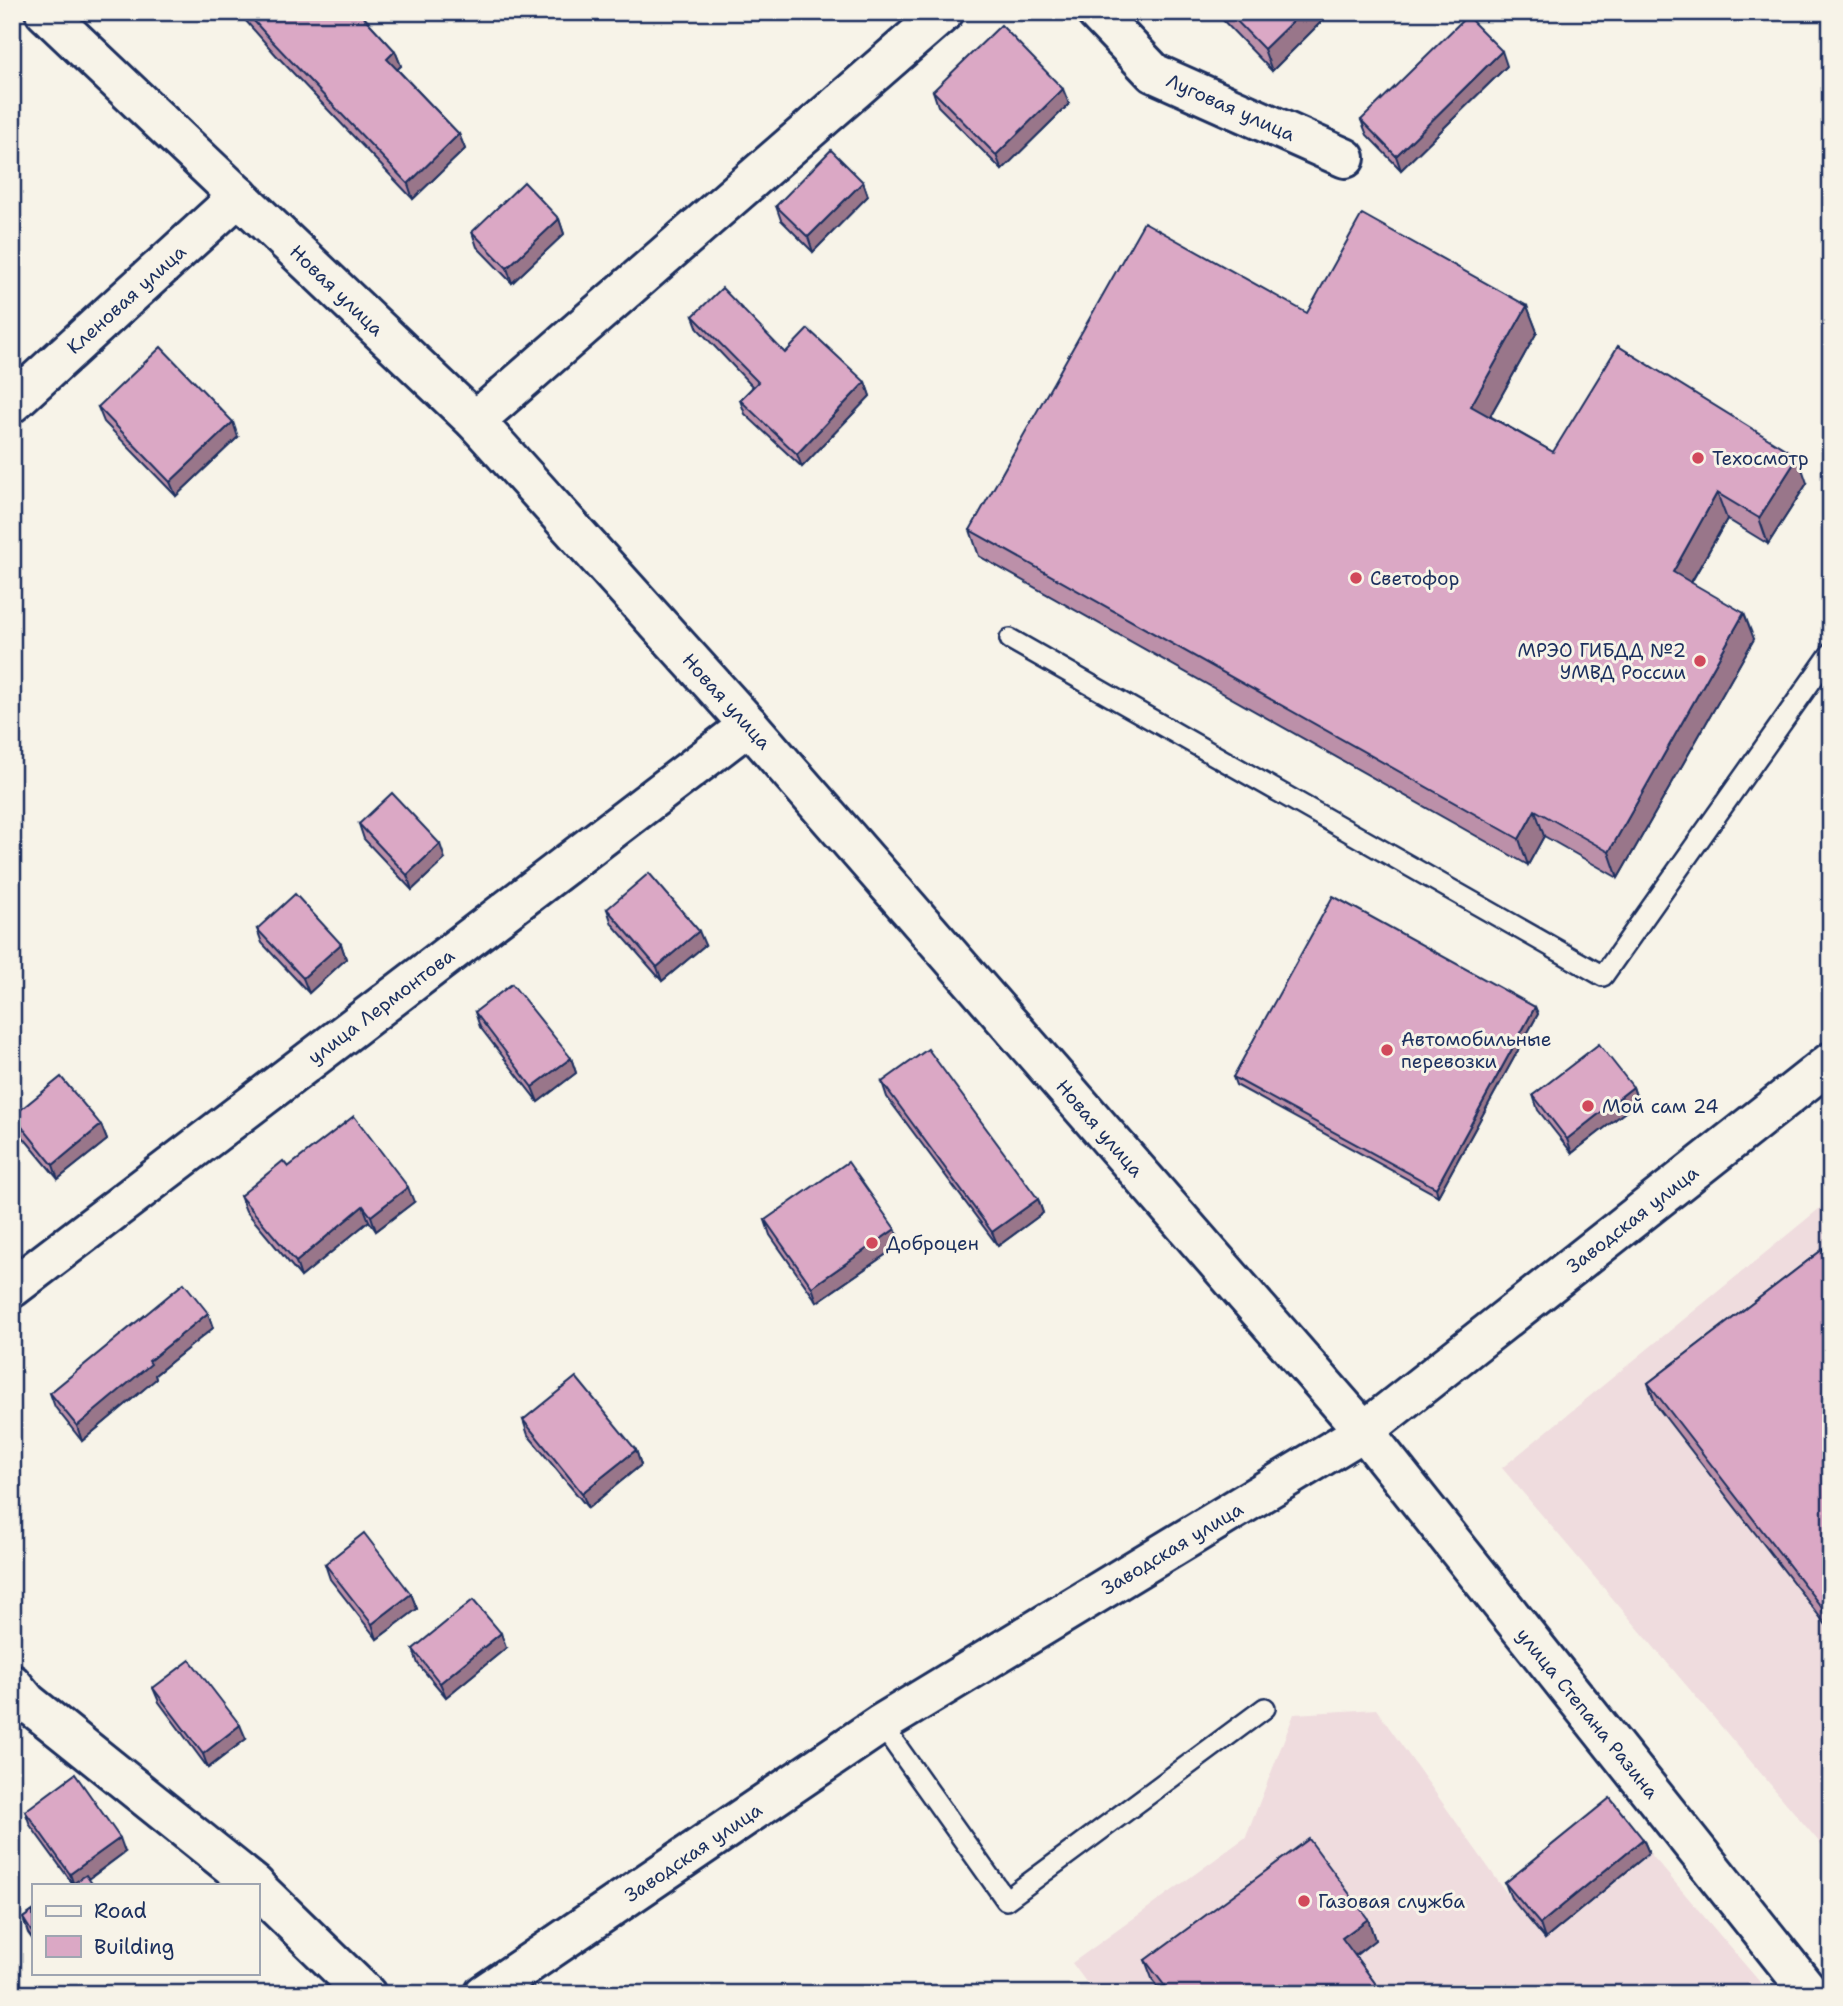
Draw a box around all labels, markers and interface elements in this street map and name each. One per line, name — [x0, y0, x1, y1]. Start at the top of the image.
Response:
street label: Луговая улица — [1162, 68, 1299, 147]
street label: Кленовая улица — [61, 239, 191, 360]
street label: Новая улица — [284, 239, 389, 342]
place label: Техосмотр — [1712, 446, 1809, 471]
marker: Техосмотр — [1690, 450, 1706, 466]
place label: Светофор — [1370, 566, 1459, 591]
marker: Светофор — [1348, 570, 1364, 586]
place label: МРЭО ГИБДД №2 УМВД России — [1517, 638, 1686, 685]
street label: Новая улица — [677, 648, 777, 755]
marker: МРЭО ГИБДД №2 УМВД России — [1692, 653, 1708, 669]
street label: улица Лермонтова — [303, 943, 460, 1070]
place label: Автомобильные перевозки — [1401, 1027, 1551, 1074]
marker: Автомобильные перевозки — [1379, 1042, 1395, 1058]
street label: Новая улица — [1050, 1074, 1149, 1182]
place label: Мой сам 24 — [1602, 1094, 1718, 1119]
marker: Мой сам 24 — [1580, 1098, 1596, 1114]
street label: Заводская улица — [1561, 1160, 1704, 1279]
place label: Доброцен — [886, 1231, 979, 1256]
marker: Доброцен — [864, 1235, 880, 1251]
street label: Заводская улица — [1097, 1496, 1248, 1601]
street label: улица Степана Разина — [1511, 1623, 1664, 1804]
street label: Заводская улица — [620, 1797, 767, 1908]
legend — [32, 1884, 259, 1974]
place label: Газовая служба — [1318, 1889, 1465, 1914]
marker: Газовая служба — [1296, 1893, 1312, 1909]
text: Road — [94, 1897, 147, 1925]
text: Building — [94, 1933, 174, 1961]

